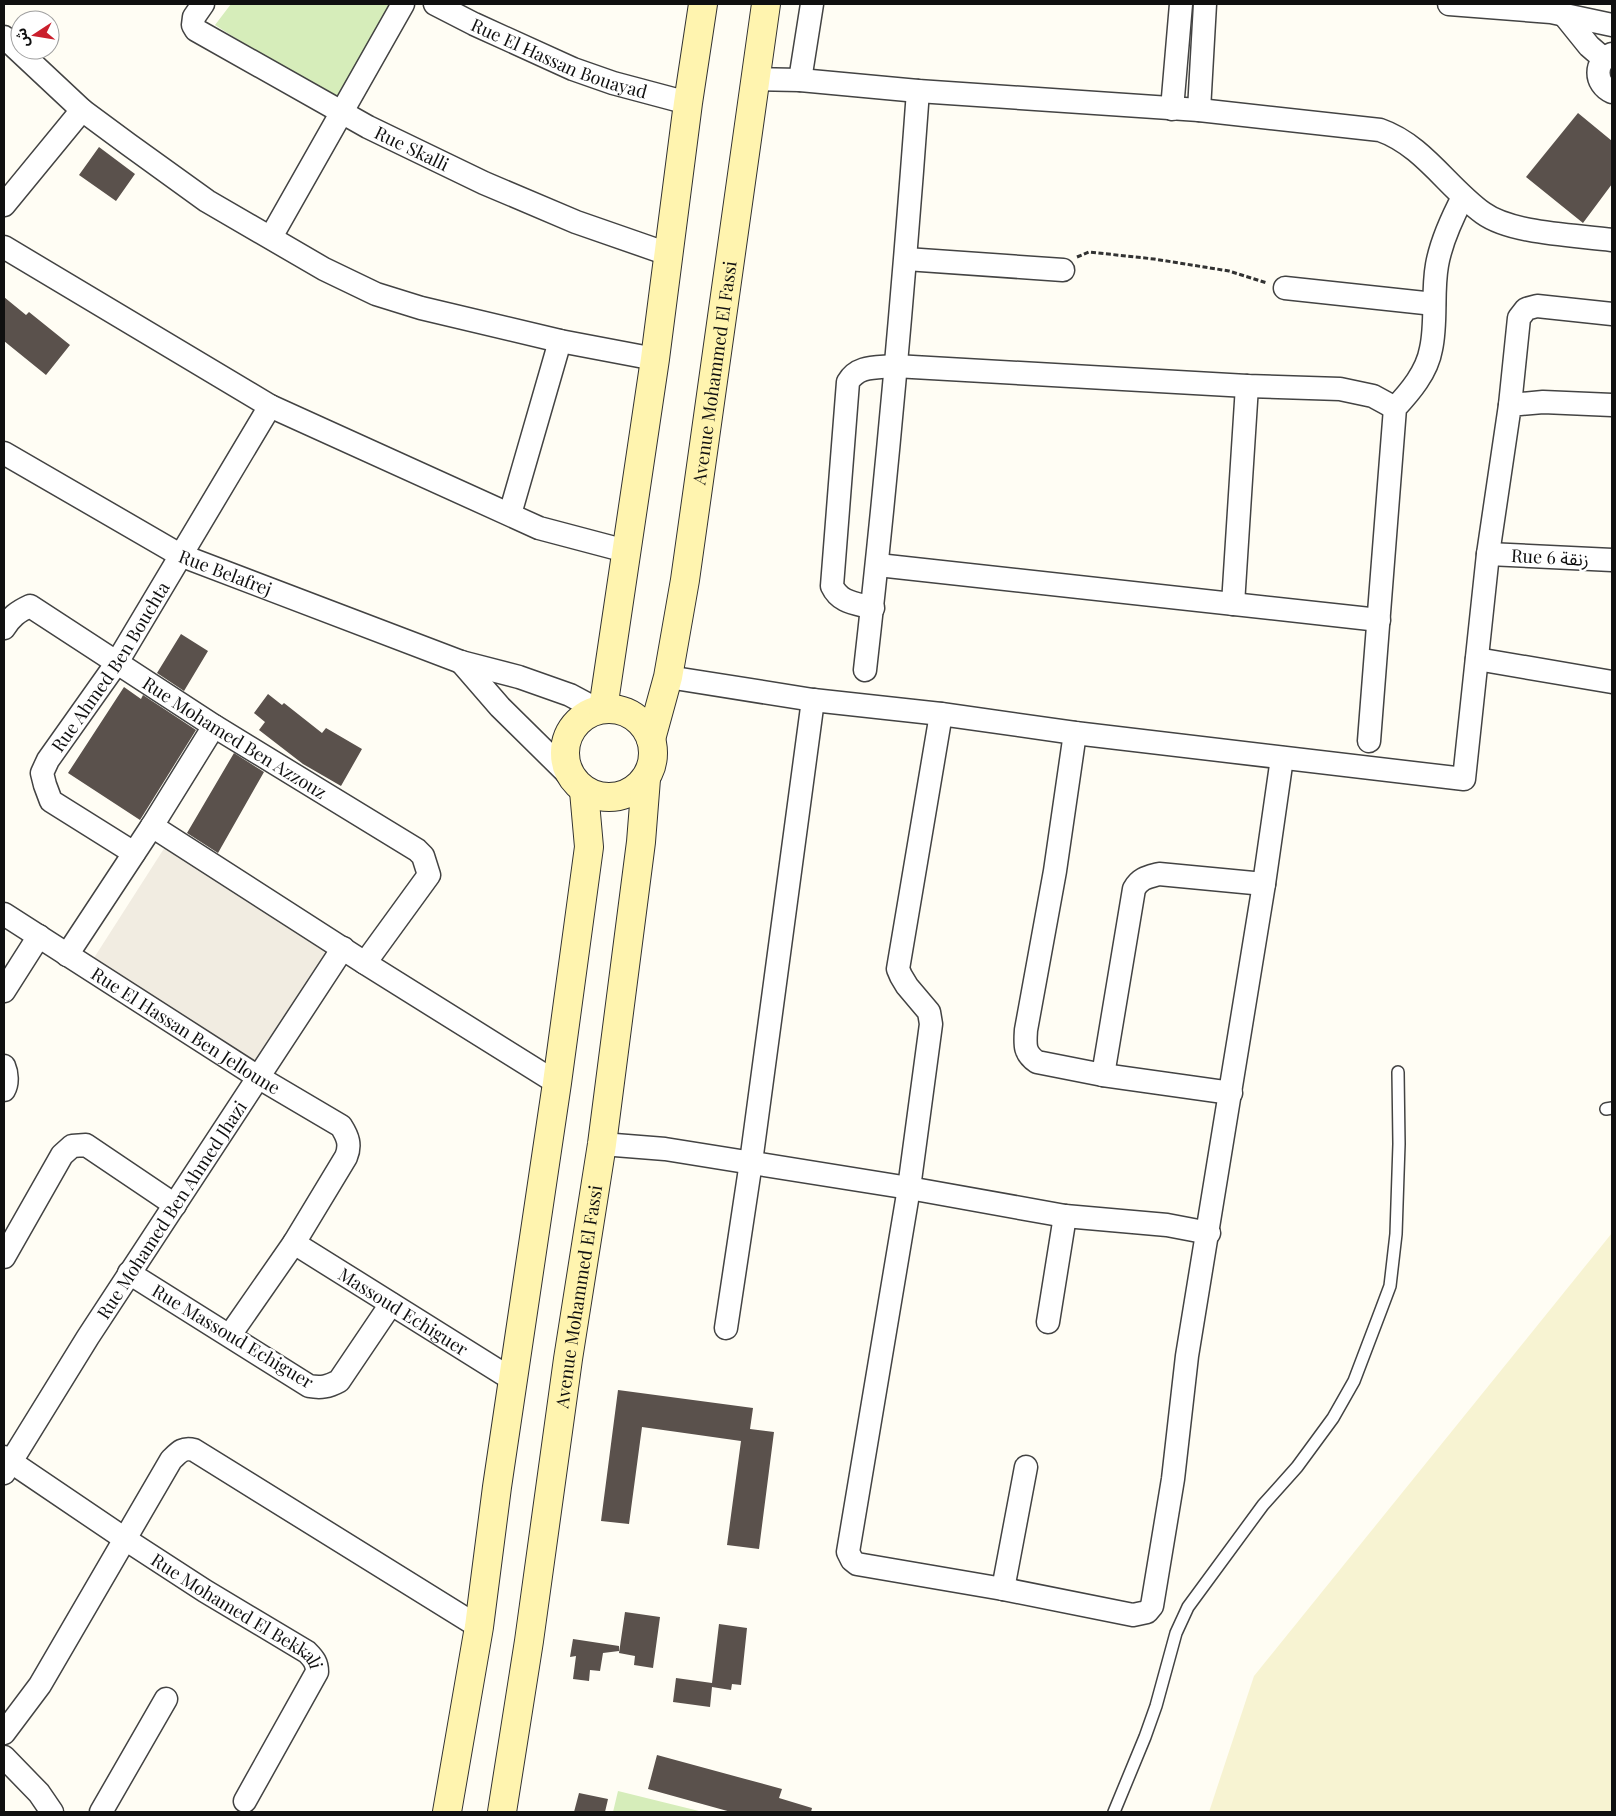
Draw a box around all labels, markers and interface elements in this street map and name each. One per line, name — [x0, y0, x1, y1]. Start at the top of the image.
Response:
north arrow — [10, 10, 60, 60]
street label: Rue El Hassan Bouayad — [467, 12, 650, 104]
text: ش — [11, 26, 33, 49]
street label: Rue Skalli — [371, 120, 453, 176]
street label: Avenue Mohammed El Fassi — [686, 259, 742, 487]
street label: Rue 6 زنقة — [1510, 543, 1590, 571]
street label: Rue Belafrej — [175, 544, 275, 601]
street label: Rue Ahmed Ben Bouchta — [46, 577, 175, 756]
street label: Rue Mohamed Ben Azzouz — [138, 671, 331, 804]
street label: Rue El Hassan Ben Jelloune — [87, 961, 285, 1100]
street label: Rue Mohamed Ben Ahmed Jhazi — [91, 1096, 252, 1324]
street label: Avenue Mohammed El Fassi — [549, 1183, 607, 1411]
street label: Massoud Echiguer — [334, 1262, 473, 1361]
street label: Rue Massoud Echiguer — [148, 1278, 318, 1394]
street label: Rue Mohamed El Bekkali — [147, 1547, 329, 1671]

